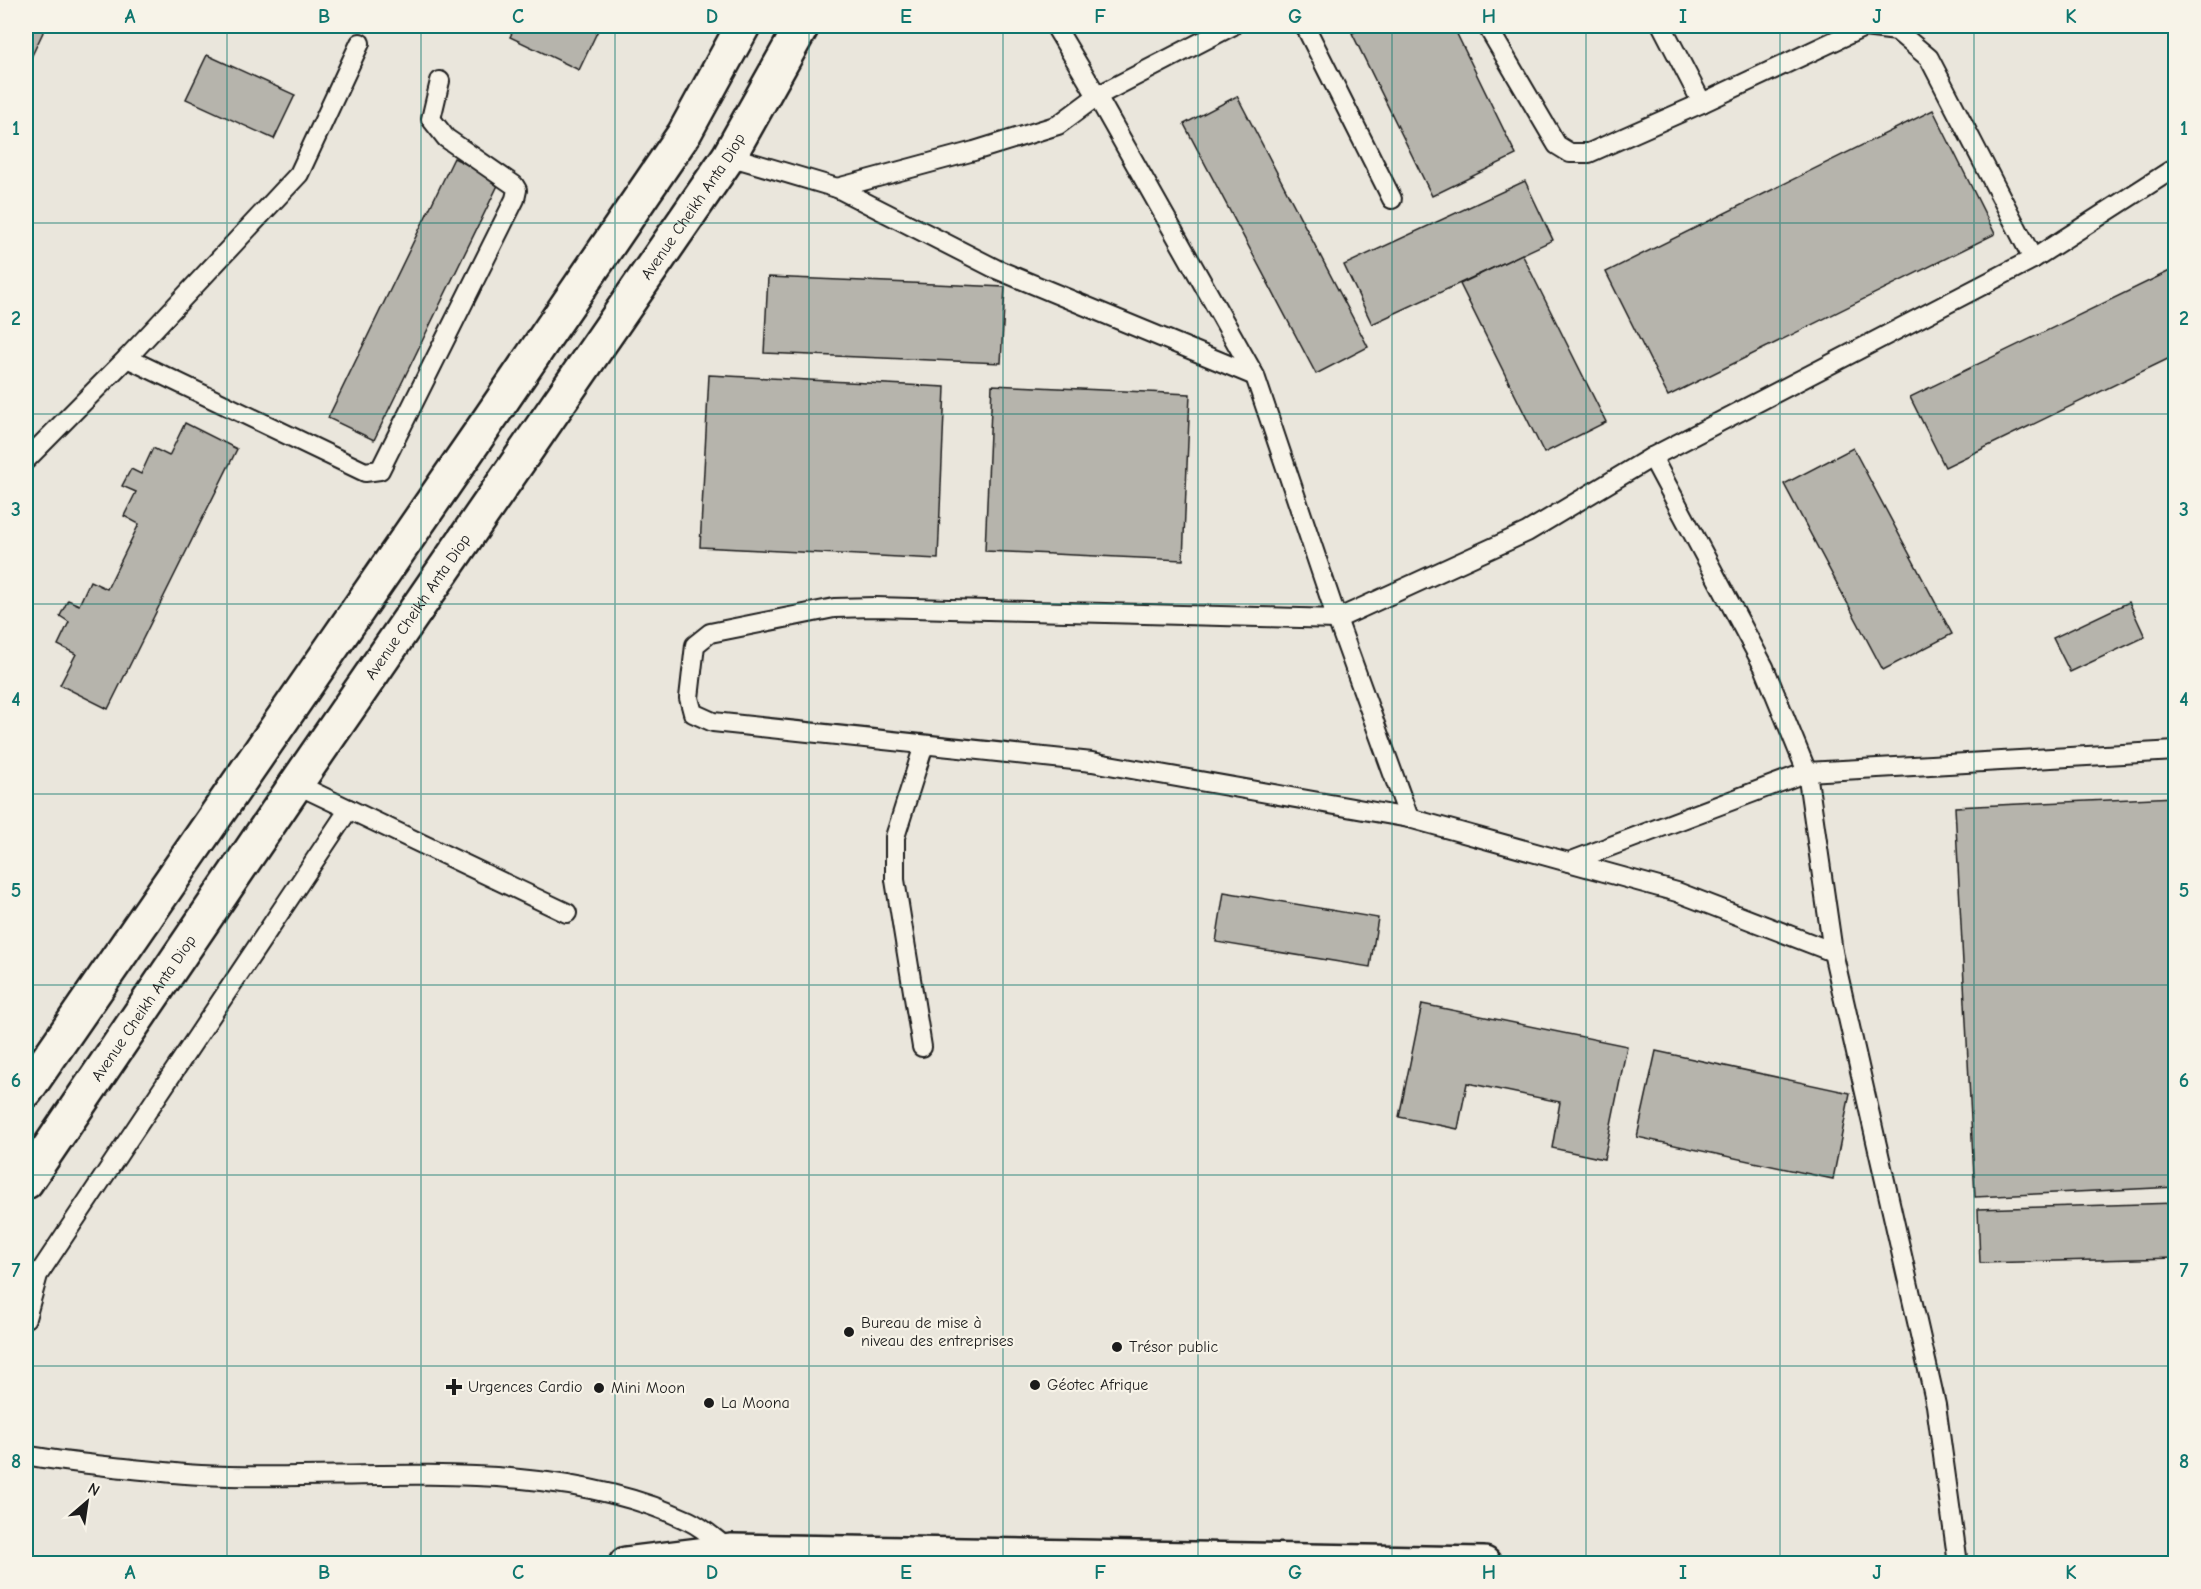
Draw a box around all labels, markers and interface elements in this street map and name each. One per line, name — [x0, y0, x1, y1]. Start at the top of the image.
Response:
text: A — [124, 5, 136, 28]
text: B — [318, 5, 330, 28]
text: C — [512, 5, 524, 28]
text: D — [706, 5, 718, 28]
text: E — [900, 5, 912, 28]
text: F — [1094, 5, 1106, 28]
text: G — [1288, 5, 1302, 28]
text: H — [1482, 5, 1496, 28]
text: I — [1679, 5, 1687, 28]
text: J — [1872, 5, 1882, 28]
text: K — [2065, 5, 2077, 28]
text: 1 — [12, 117, 20, 140]
text: 1 — [2180, 117, 2188, 140]
street label: Avenue Cheikh Anta Diop — [638, 130, 749, 283]
text: 2 — [11, 307, 21, 330]
text: 2 — [2179, 307, 2189, 330]
text: 3 — [11, 498, 21, 521]
text: 3 — [2179, 498, 2189, 521]
street label: Avenue Cheikh Anta Diop — [362, 531, 474, 683]
text: 4 — [11, 688, 21, 711]
text: 4 — [2179, 688, 2189, 711]
text: 5 — [11, 879, 21, 902]
text: 5 — [2179, 879, 2189, 902]
street label: Avenue Cheikh Anta Diop — [88, 932, 200, 1085]
text: 6 — [11, 1069, 21, 1092]
text: 6 — [2179, 1069, 2189, 1092]
text: 7 — [12, 1259, 21, 1282]
text: 7 — [2180, 1259, 2189, 1282]
place label: Bureau de mise à niveau des entreprises — [861, 1314, 1014, 1350]
marker: Bureau de mise à niveau des entreprises — [842, 1325, 856, 1339]
place label: Trésor public — [1129, 1338, 1218, 1356]
marker: Trésor public — [1110, 1340, 1124, 1354]
place label: Géotec Afrique — [1047, 1376, 1148, 1394]
marker: Urgences Cardio — [445, 1378, 463, 1396]
place label: Urgences Cardio — [468, 1378, 583, 1396]
marker: Géotec Afrique — [1028, 1378, 1042, 1392]
place label: Mini Moon — [611, 1379, 685, 1397]
marker: Mini Moon — [592, 1381, 606, 1395]
place label: La Moona — [721, 1394, 790, 1412]
marker: La Moona — [702, 1396, 716, 1410]
text: 8 — [11, 1450, 21, 1473]
text: 8 — [2179, 1450, 2189, 1473]
north arrow — [57, 1472, 117, 1532]
text: N — [85, 1479, 103, 1500]
text: A — [124, 1561, 136, 1584]
text: B — [318, 1561, 330, 1584]
text: C — [512, 1561, 524, 1584]
text: D — [706, 1561, 718, 1584]
text: E — [900, 1561, 912, 1584]
text: F — [1094, 1561, 1106, 1584]
text: G — [1288, 1561, 1302, 1584]
text: H — [1482, 1561, 1496, 1584]
text: I — [1679, 1561, 1687, 1584]
text: J — [1872, 1561, 1882, 1584]
text: K — [2065, 1561, 2077, 1584]

